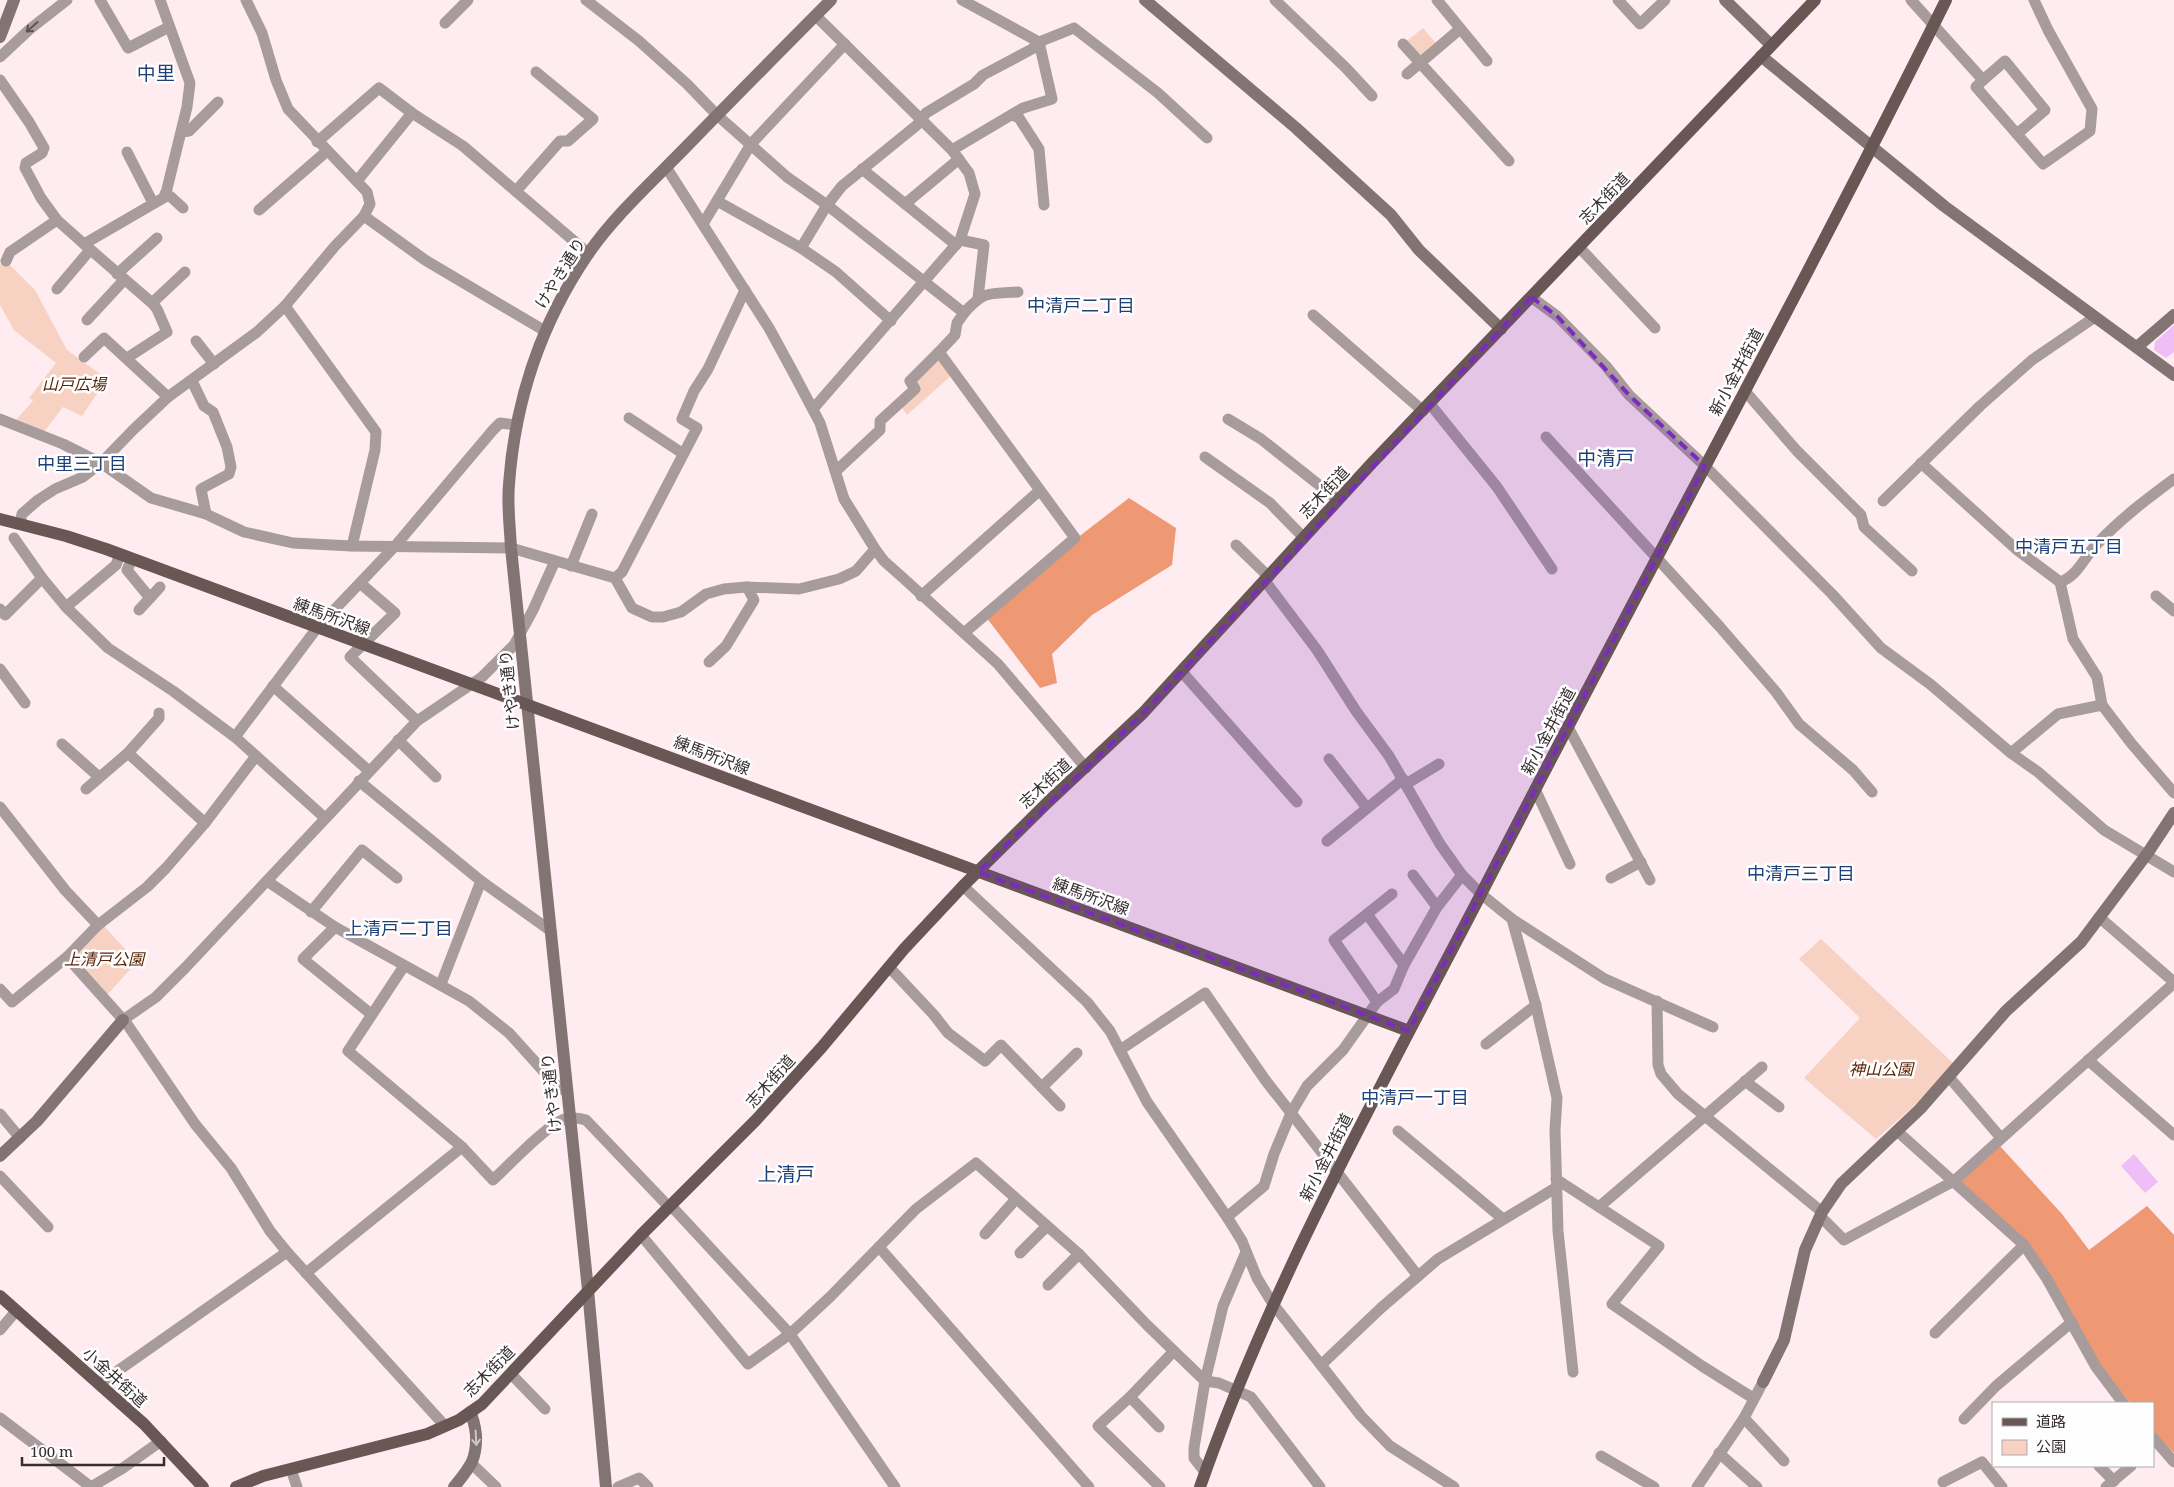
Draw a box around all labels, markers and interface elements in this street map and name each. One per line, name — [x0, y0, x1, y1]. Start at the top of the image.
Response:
one-way arrow — [26, 21, 39, 33]
district label: 中里 — [137, 60, 175, 86]
street label: 志木街道 — [1574, 167, 1634, 229]
street label: けやき通り — [529, 233, 591, 313]
district label: 中清戸二丁目 — [1027, 293, 1135, 317]
street label: 新小金井街道 — [1704, 324, 1768, 420]
park label: 山戸広場 — [42, 373, 108, 395]
district label: 中清戸 — [1577, 445, 1635, 471]
district label: 中里三丁目 — [37, 451, 127, 475]
street label: 志木街道 — [1294, 461, 1354, 523]
district label: 中清戸五丁目 — [2015, 534, 2123, 558]
street label: 練馬所沢線 — [291, 592, 373, 640]
street label: けやき通り — [494, 649, 524, 731]
street label: 新小金井街道 — [1516, 683, 1580, 779]
street label: 練馬所沢線 — [671, 730, 753, 780]
street label: 志木街道 — [1014, 753, 1076, 813]
district label: 中清戸三丁目 — [1747, 861, 1855, 885]
street label: 練馬所沢線 — [1050, 872, 1132, 920]
district label: 上清戸二丁目 — [345, 916, 453, 940]
park label: 上清戸公園 — [64, 948, 146, 970]
street label: 志木街道 — [740, 1050, 800, 1112]
street label: けやき通り — [536, 1052, 566, 1134]
park label: 神山公園 — [1849, 1058, 1915, 1080]
district label: 中清戸一丁目 — [1361, 1085, 1469, 1109]
street label: 新小金井街道 — [1294, 1109, 1358, 1205]
district label: 上清戸 — [757, 1161, 815, 1187]
street label: 志木街道 — [459, 1341, 519, 1401]
street label: 小金井街道 — [78, 1342, 152, 1412]
legend — [1992, 1402, 2154, 1467]
text: 道路 — [2036, 1411, 2066, 1431]
one-way arrow — [471, 1430, 481, 1446]
scale bar — [22, 1434, 165, 1466]
text: 公園 — [2036, 1436, 2066, 1456]
text: 100 m — [30, 1441, 73, 1461]

